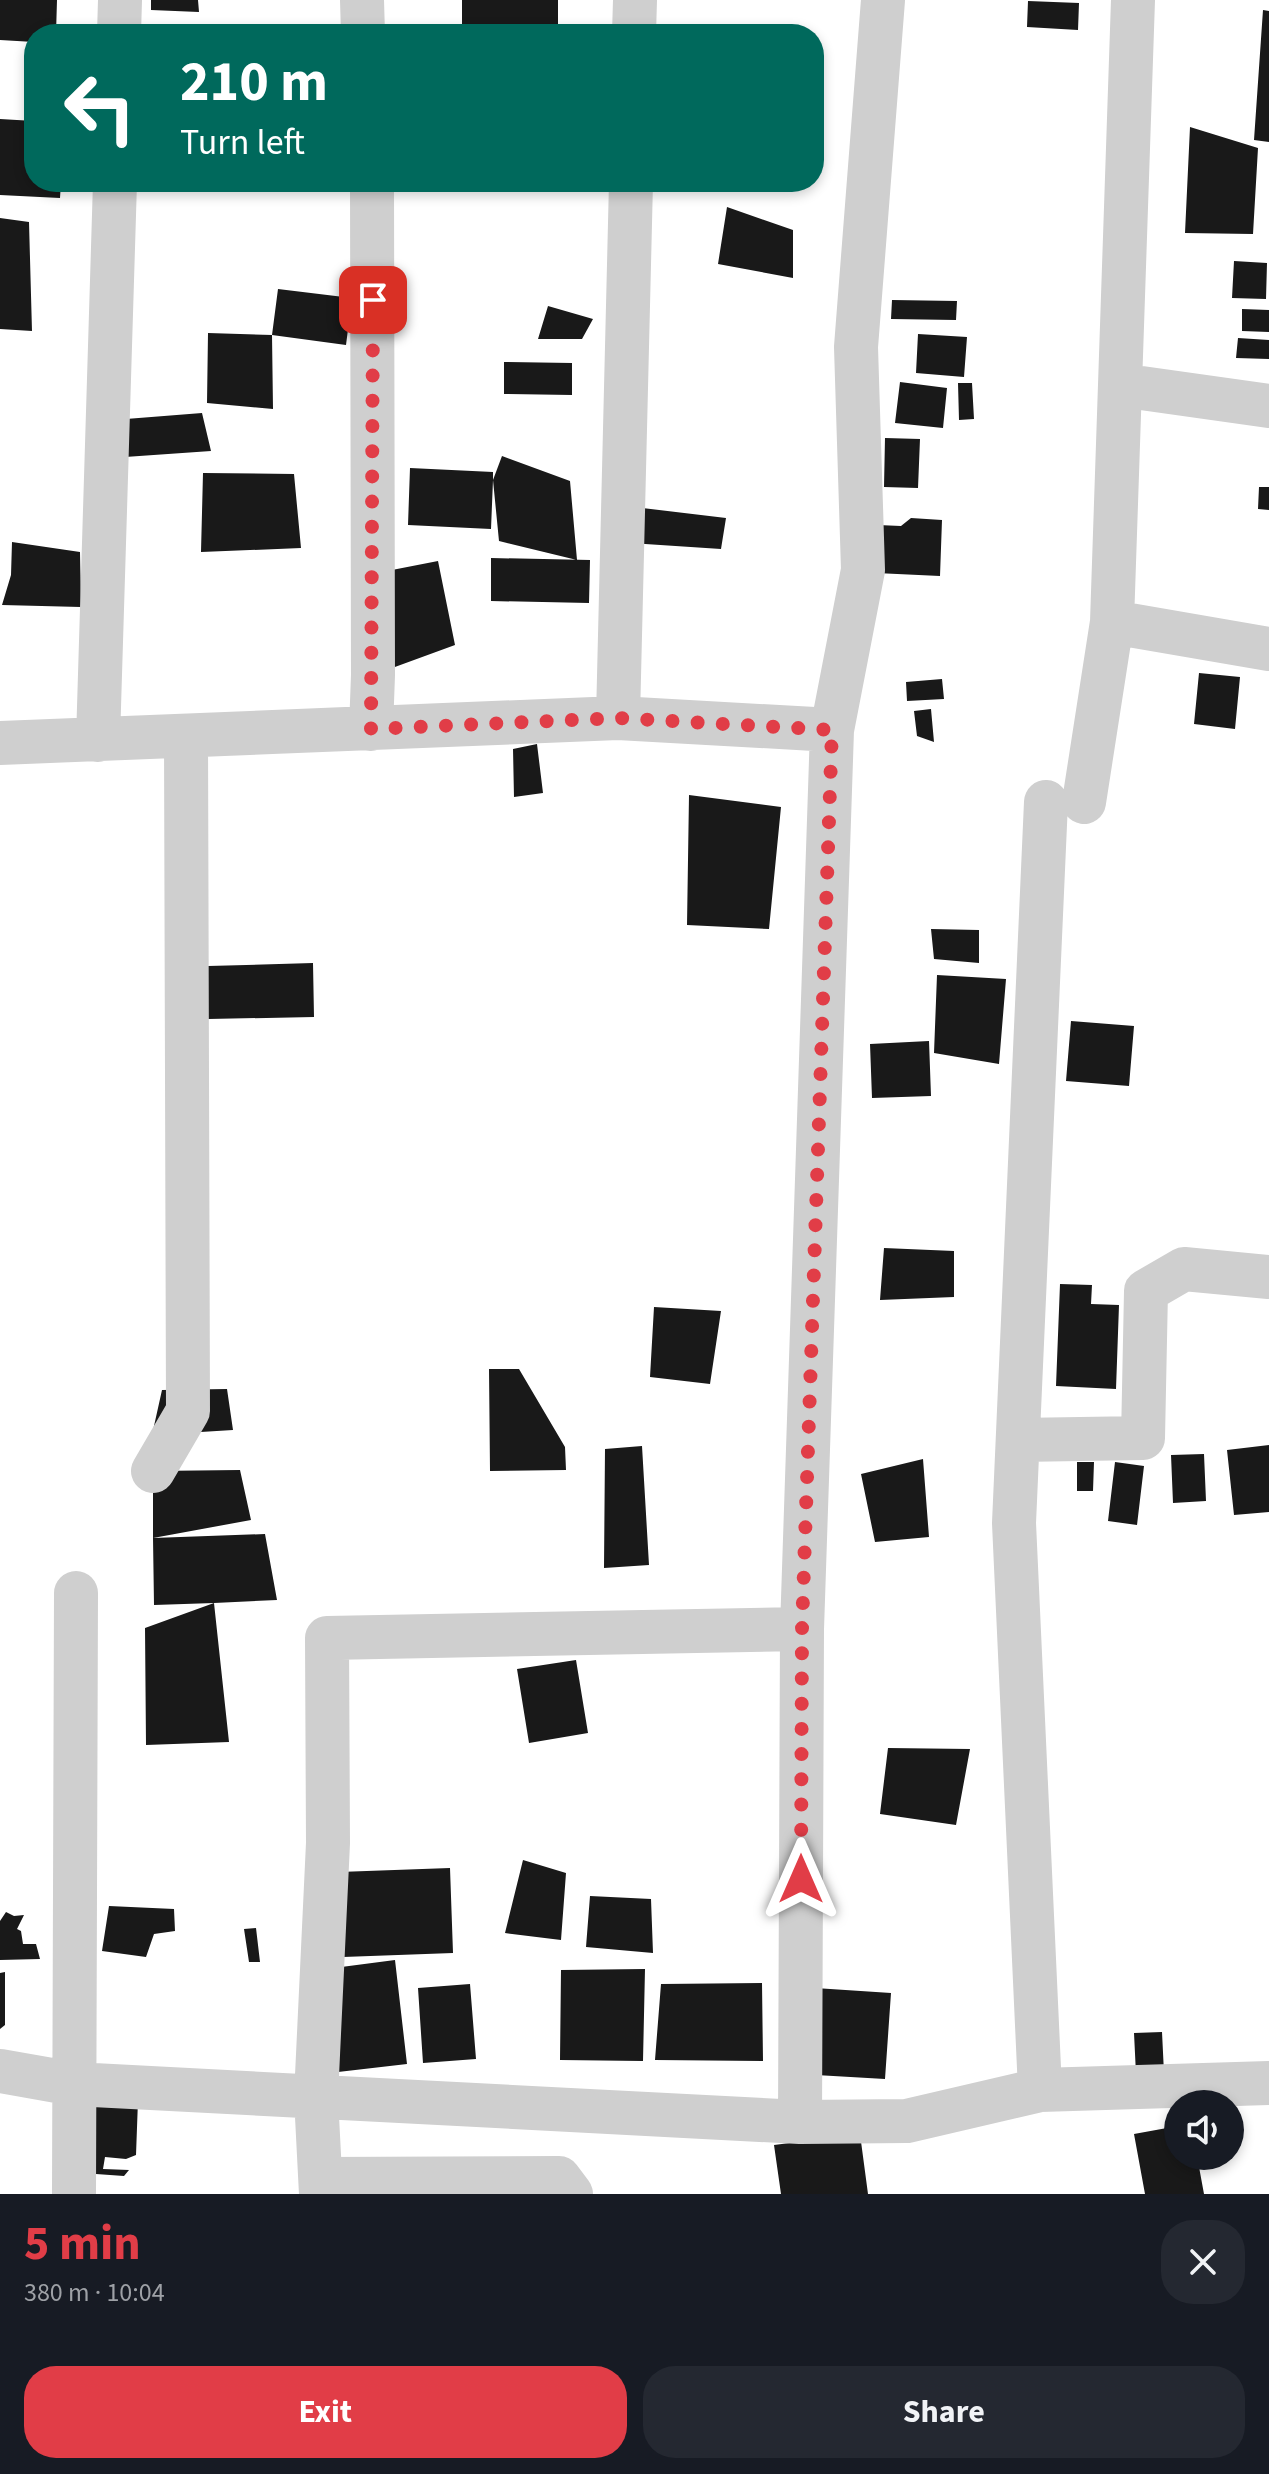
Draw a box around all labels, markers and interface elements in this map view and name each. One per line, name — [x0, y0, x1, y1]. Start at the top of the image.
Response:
text: 210 m — [180, 43, 328, 122]
icon: left — [48, 56, 152, 160]
text: Turn left — [180, 117, 305, 168]
pin — [339, 266, 407, 334]
icon: arrive — [351, 278, 395, 322]
position arrow — [759, 1837, 843, 1921]
map controls — [1164, 2090, 1244, 2170]
button: sound — [1164, 2090, 1244, 2170]
text: 5 min — [24, 2210, 141, 2278]
button: close — [1161, 2220, 1245, 2304]
text: 380 m · 10:04 — [24, 2274, 165, 2311]
button: Exit — [24, 2366, 627, 2458]
button: Share — [643, 2366, 1245, 2458]

